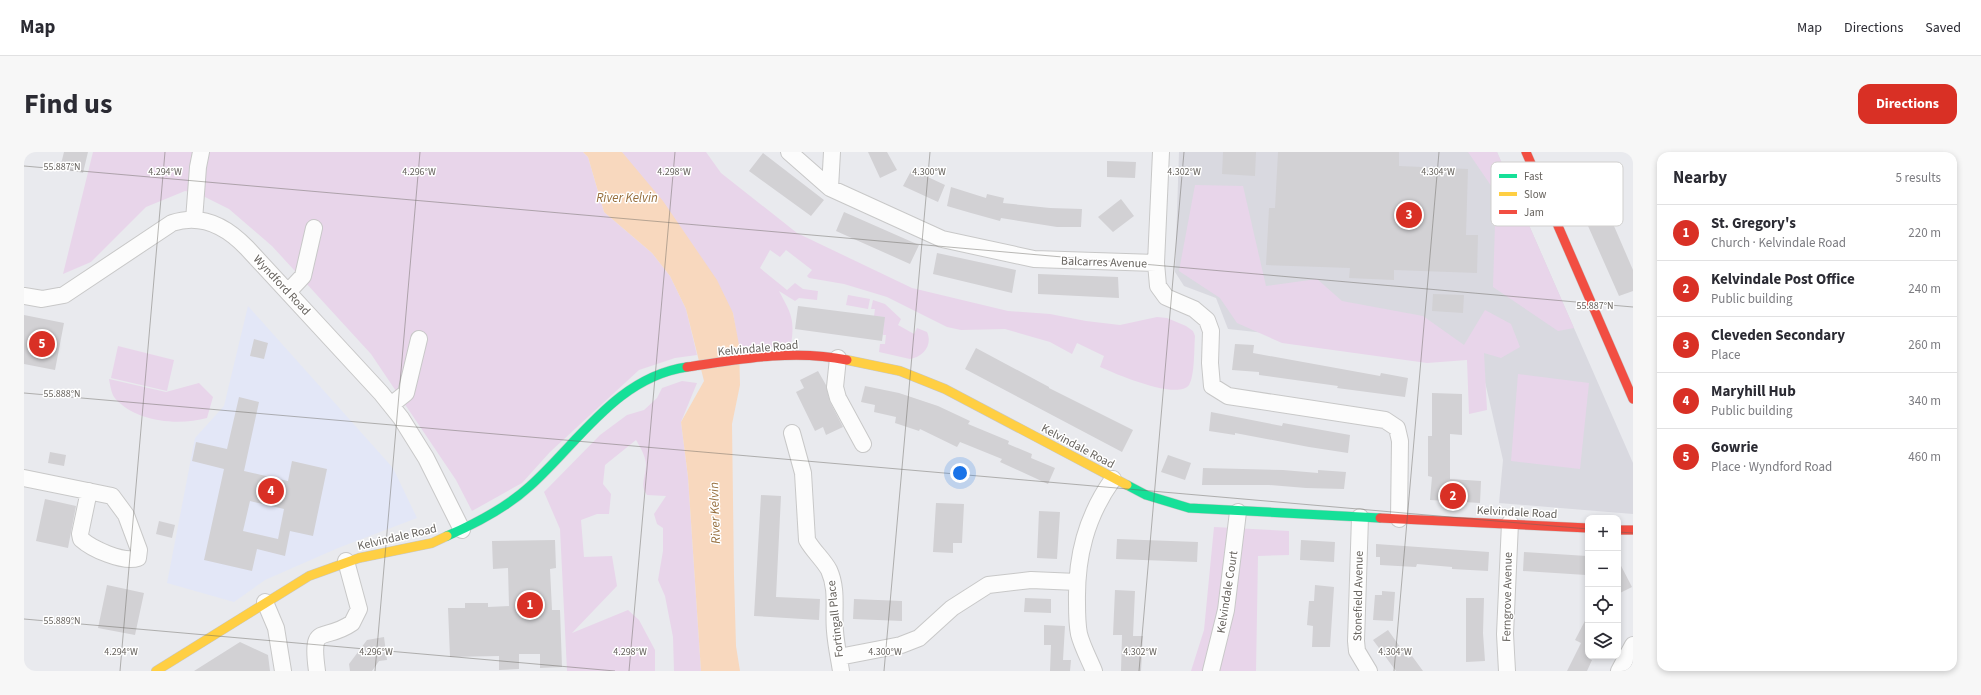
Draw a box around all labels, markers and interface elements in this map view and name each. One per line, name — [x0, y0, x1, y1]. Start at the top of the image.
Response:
text: Map — [20, 14, 55, 41]
text: Map — [1797, 18, 1822, 38]
text: Directions — [1844, 18, 1903, 38]
text: Saved — [1925, 18, 1961, 38]
text: Find us — [24, 84, 112, 124]
button: Directions — [1858, 84, 1957, 124]
text: 55.887°N — [43, 160, 81, 174]
legend — [1491, 162, 1623, 226]
text: 4.294°W — [148, 165, 182, 179]
text: 4.296°W — [402, 165, 436, 179]
text: 4.298°W — [657, 165, 691, 179]
text: 4.300°W — [912, 165, 946, 179]
text: 4.302°W — [1167, 165, 1201, 179]
text: 4.304°W — [1421, 165, 1455, 179]
text: Nearby — [1673, 166, 1727, 190]
text: Fast — [1524, 169, 1543, 184]
text: 5 results — [1896, 169, 1941, 187]
text: Slow — [1524, 187, 1547, 202]
water label: River Kelvin — [596, 189, 658, 207]
pin: 3 — [1396, 200, 1422, 230]
text: Jam — [1524, 205, 1544, 220]
text: St. Gregory's — [1711, 213, 1796, 234]
text: 1 — [1683, 224, 1689, 242]
text: 220 m — [1908, 224, 1941, 242]
text: Church · Kelvindale Road — [1711, 234, 1846, 252]
street label: Wyndford Road — [249, 251, 314, 319]
street label: Balcarres Avenue — [1061, 253, 1147, 272]
text: Kelvindale Post Office — [1711, 269, 1855, 290]
text: 2 — [1683, 280, 1689, 298]
text: 240 m — [1908, 280, 1941, 298]
text: Public building — [1711, 290, 1793, 308]
text: 55.887°N — [1576, 299, 1614, 313]
text: Cleveden Secondary — [1711, 325, 1845, 346]
pin: 5 — [29, 329, 55, 359]
text: 3 — [1683, 336, 1689, 354]
text: 260 m — [1908, 336, 1941, 354]
street label: Kelvindale Road — [717, 337, 799, 360]
text: Place — [1711, 346, 1740, 364]
text: Maryhill Hub — [1711, 381, 1796, 402]
text: 55.888°N — [43, 387, 81, 401]
text: 4 — [1683, 392, 1689, 410]
text: 340 m — [1908, 392, 1941, 410]
text: Public building — [1711, 402, 1793, 420]
street label: Kelvindale Road — [1038, 420, 1117, 473]
text: Gowrie — [1711, 437, 1758, 458]
text: 5 — [1683, 448, 1689, 466]
text: 460 m — [1908, 448, 1941, 466]
text: Place · Wyndford Road — [1711, 458, 1832, 476]
your location — [950, 463, 970, 483]
pin: 4 — [258, 476, 284, 506]
pin: 2 — [1440, 481, 1466, 511]
water label: River Kelvin — [705, 482, 725, 544]
street label: Kelvindale Road — [1476, 502, 1558, 523]
map controls — [1585, 515, 1621, 659]
button: + — [1585, 515, 1621, 551]
street label: Kelvindale Road — [356, 520, 438, 555]
street label: Kelvindale Court — [1213, 550, 1242, 635]
street label: Stonefield Avenue — [1349, 551, 1368, 641]
button: − — [1585, 551, 1621, 587]
street label: Ferngrove Avenue — [1498, 552, 1517, 642]
street label: Fortingall Place — [823, 579, 848, 658]
button: locate — [1585, 587, 1621, 623]
pin: 1 — [517, 590, 543, 620]
text: 55.889°N — [43, 614, 81, 628]
button: layers — [1585, 623, 1621, 659]
text: 4.294°W — [104, 645, 138, 659]
text: 4.296°W — [359, 645, 393, 659]
text: 4.298°W — [613, 645, 647, 659]
text: 4.300°W — [868, 645, 902, 659]
text: 4.302°W — [1123, 645, 1157, 659]
text: 4.304°W — [1378, 645, 1412, 659]

